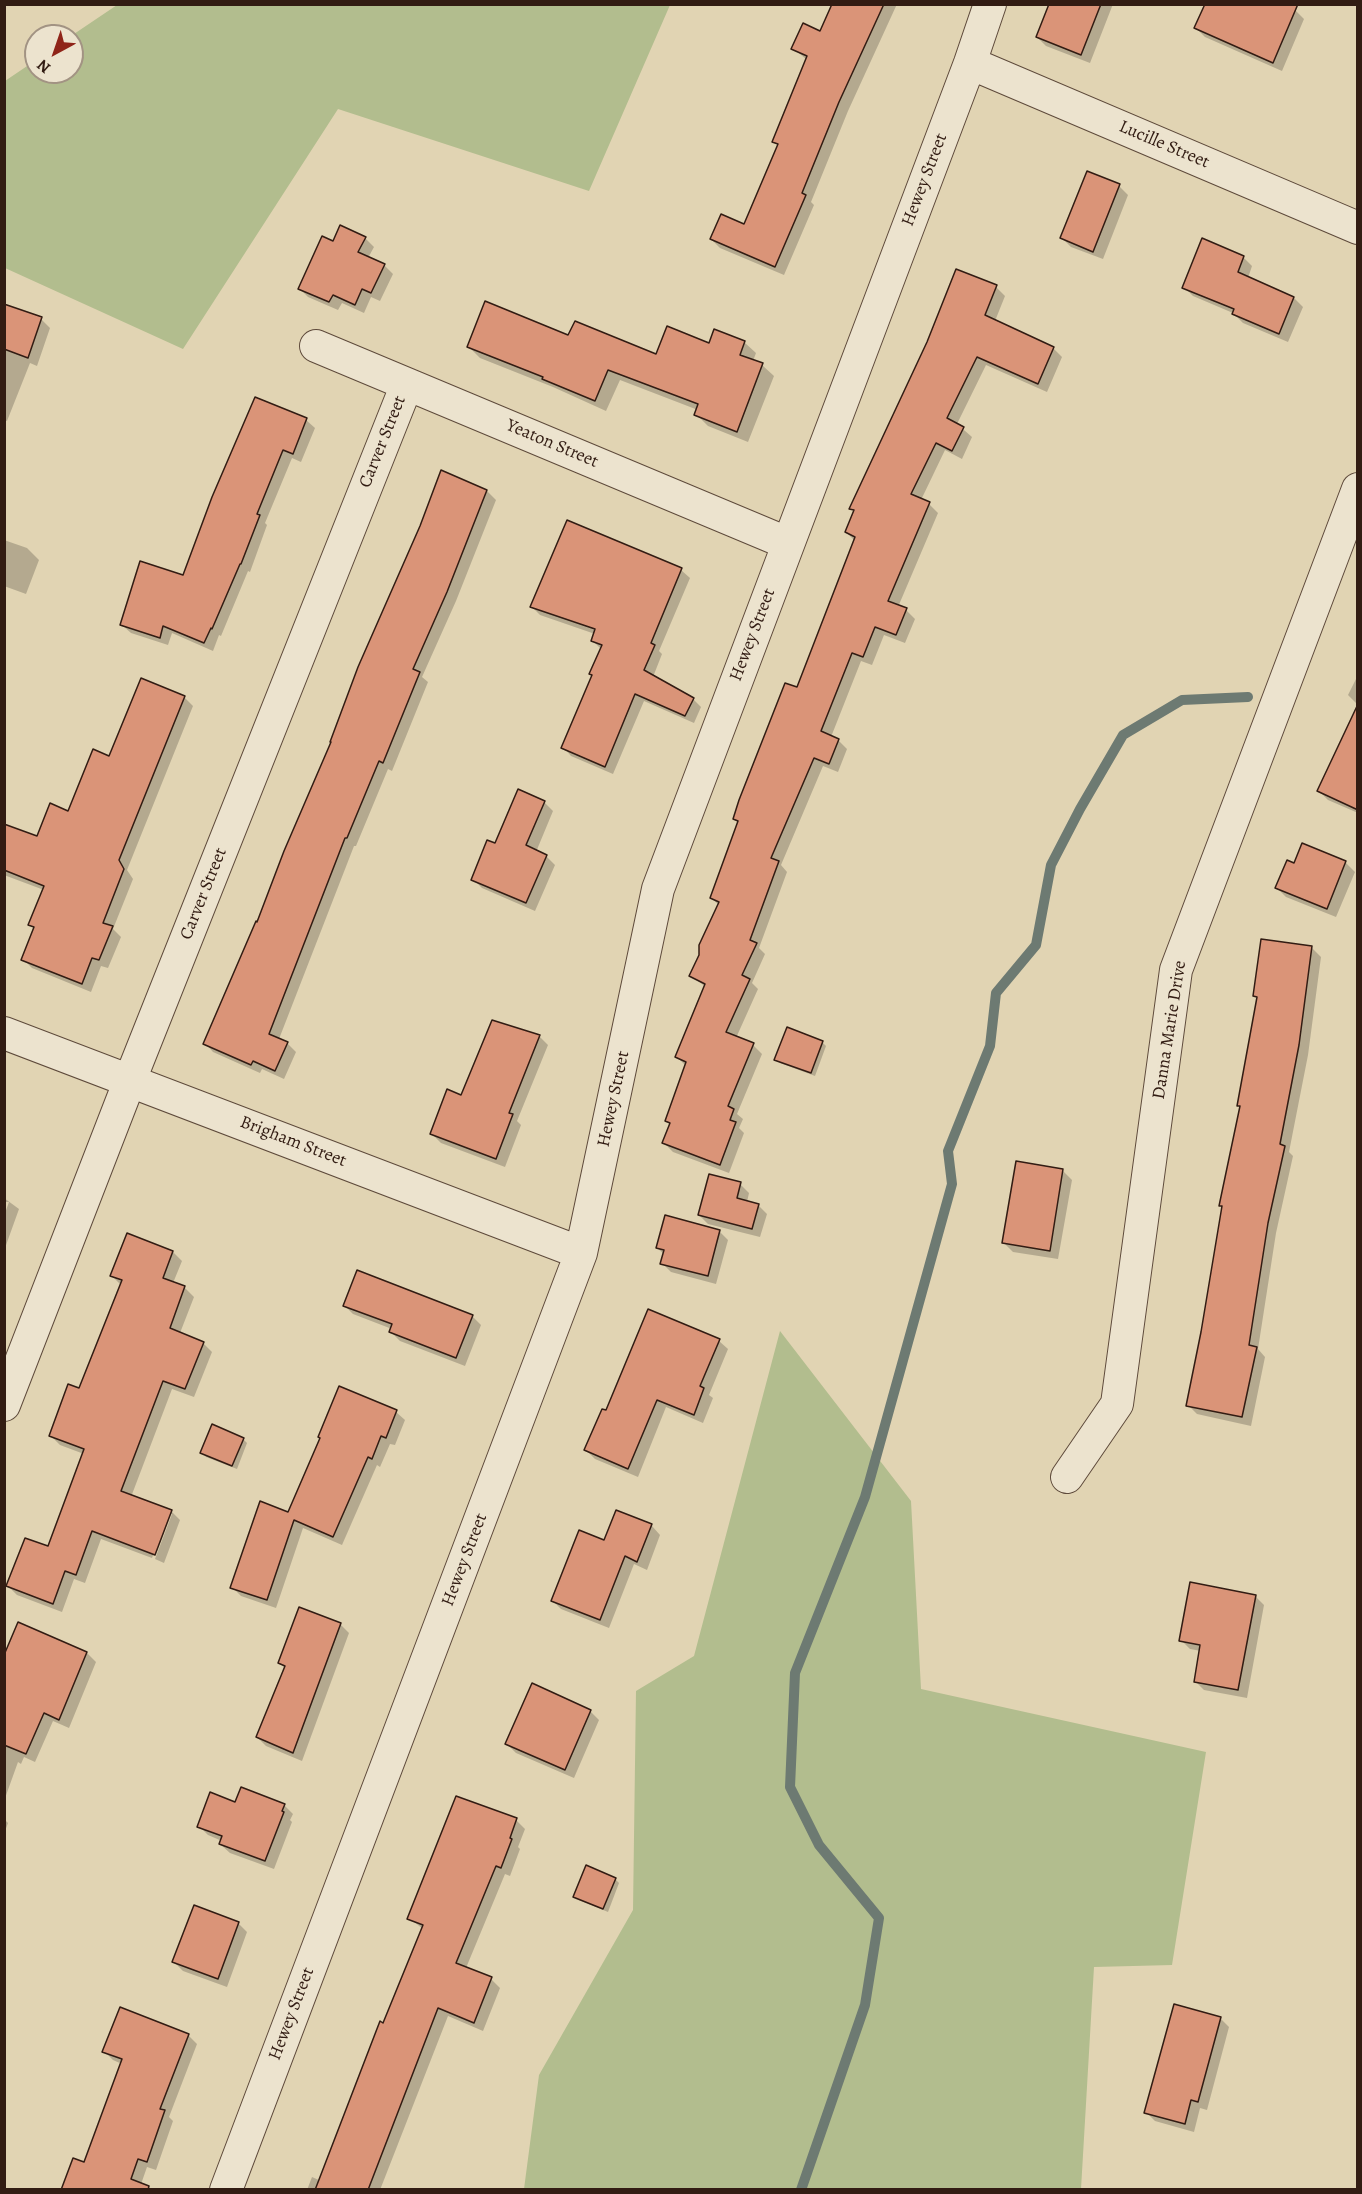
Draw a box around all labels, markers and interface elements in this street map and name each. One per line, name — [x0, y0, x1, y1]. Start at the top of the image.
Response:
north arrow — [24, 24, 84, 84]
text: N — [32, 54, 55, 78]
street label: Lucille Street — [1115, 116, 1213, 174]
street label: Hewey Street — [897, 131, 953, 229]
street label: Carver Street — [355, 393, 411, 491]
street label: Yeaton Street — [503, 415, 601, 473]
street label: Hewey Street — [725, 586, 781, 684]
street label: Carver Street — [176, 845, 232, 943]
street label: Danna Marie Drive — [1148, 959, 1192, 1101]
street label: Hewey Street — [593, 1049, 635, 1149]
street label: Brigham Street — [237, 1112, 349, 1172]
street label: Hewey Street — [437, 1511, 493, 1609]
street label: Hewey Street — [264, 1965, 320, 2063]

